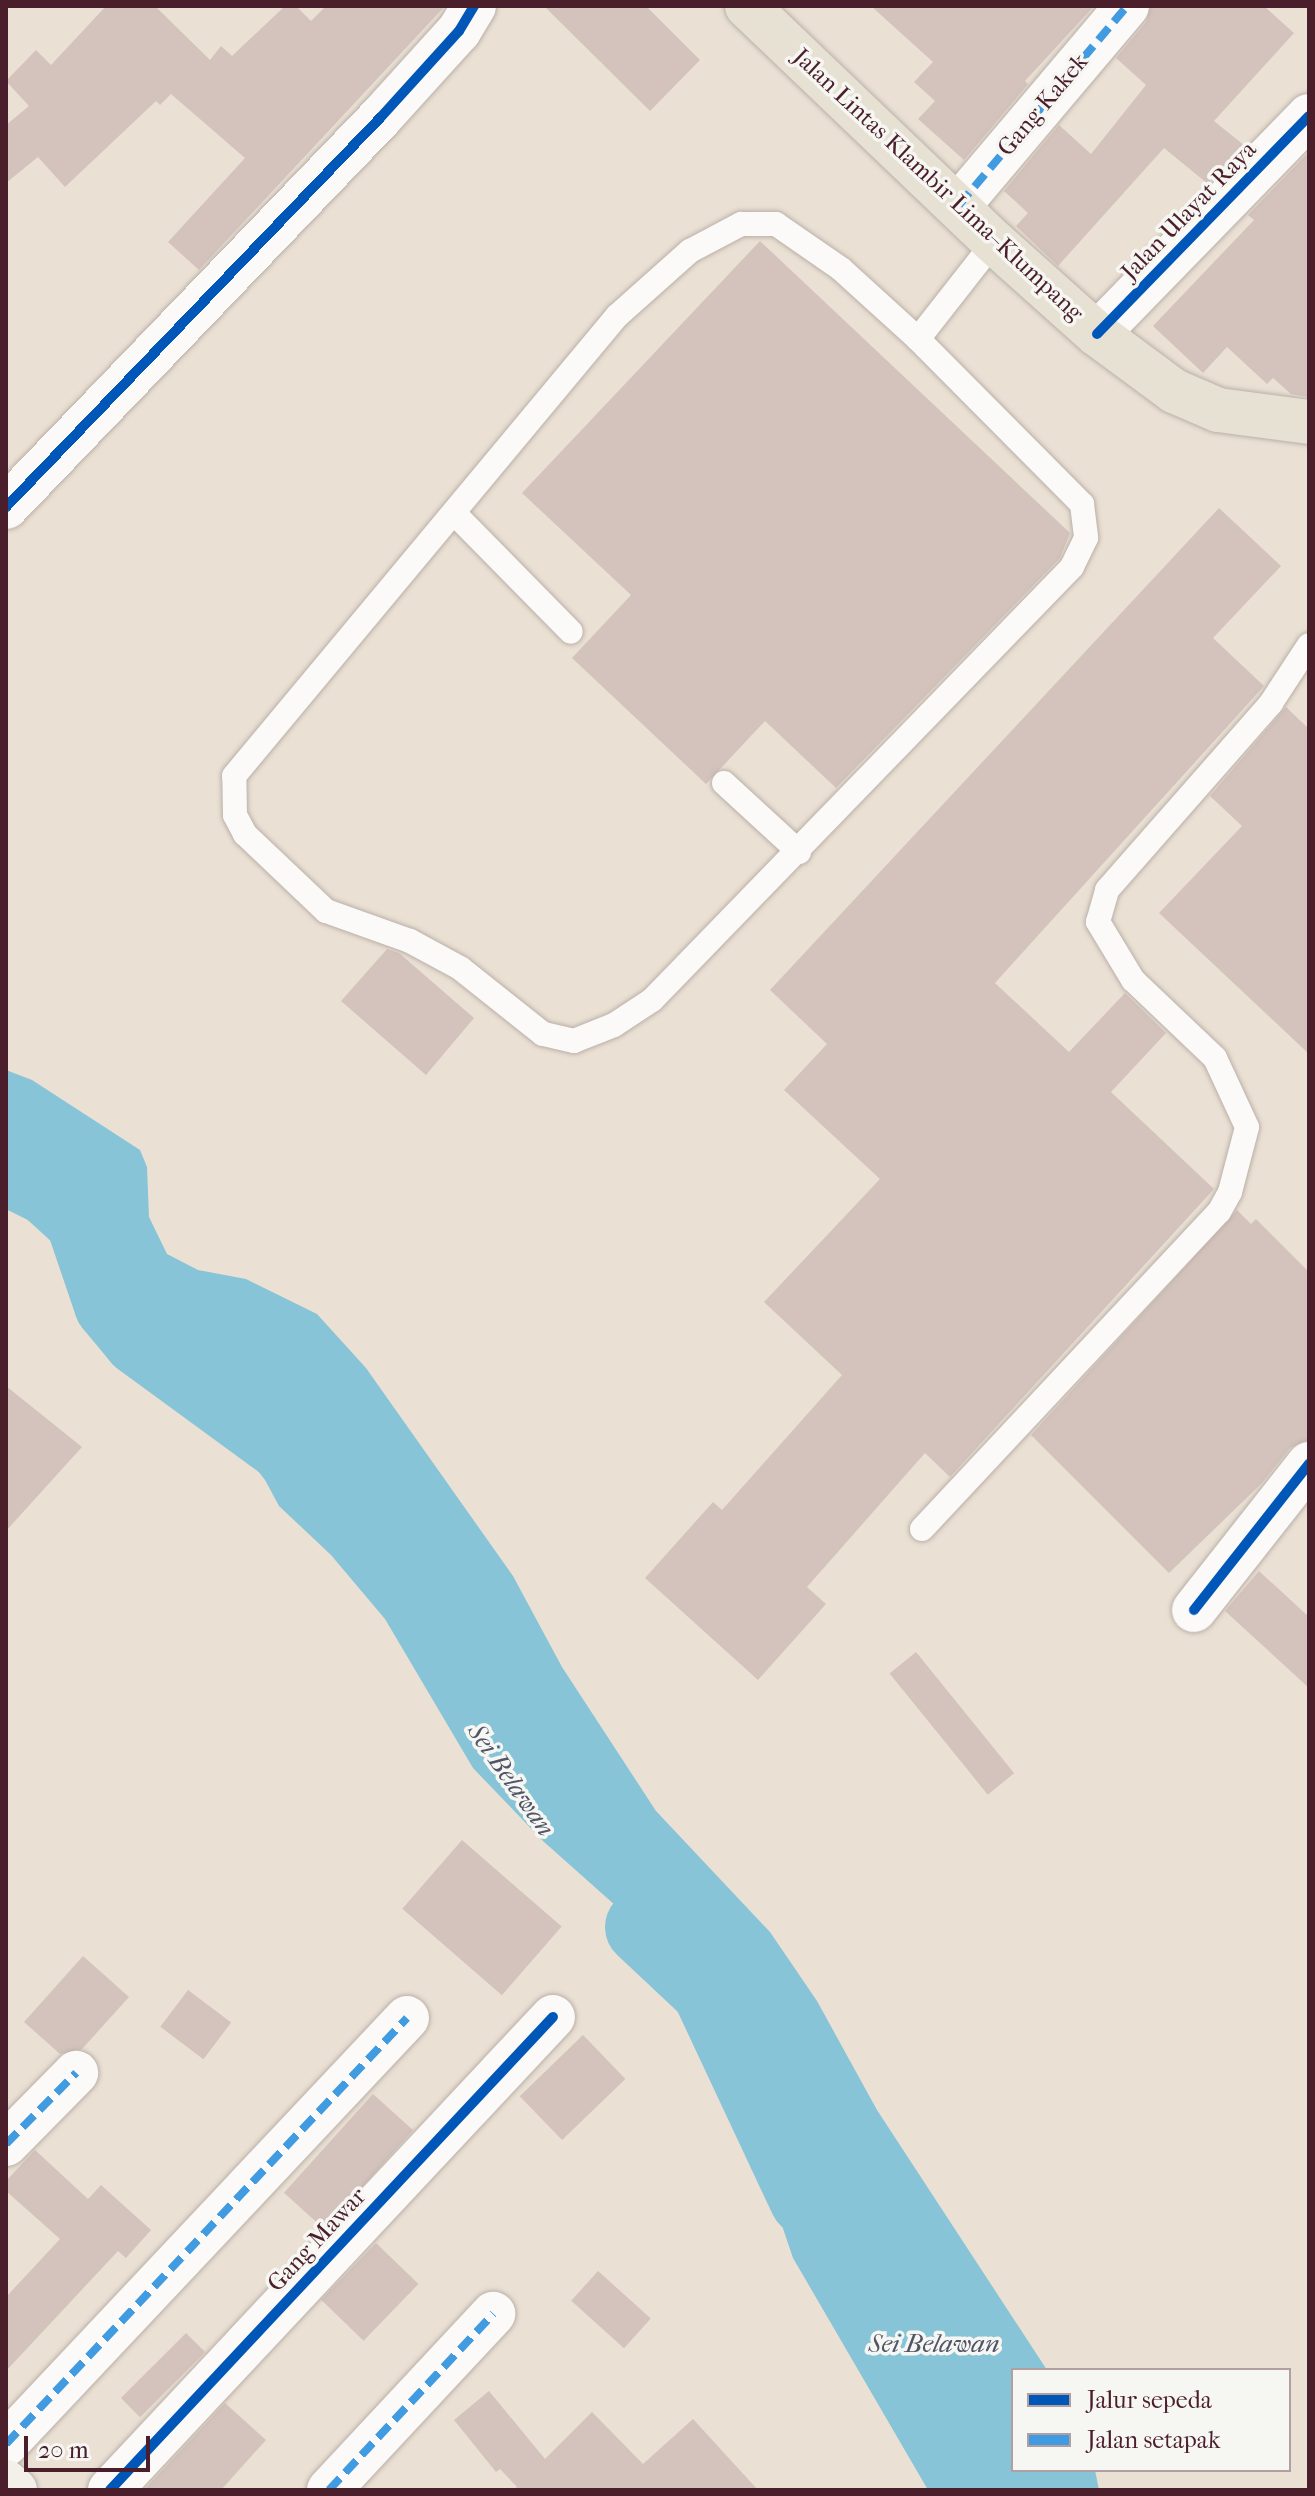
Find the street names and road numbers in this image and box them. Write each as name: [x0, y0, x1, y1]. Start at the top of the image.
street label: Jalan Lintas Klambir Lima–Klumpang: [787, 43, 1089, 327]
street label: Gang Kakek: [992, 48, 1094, 162]
street label: Jalan Ulayat Raya: [1115, 136, 1263, 286]
street label: Gang Mawar: [262, 2182, 372, 2298]

